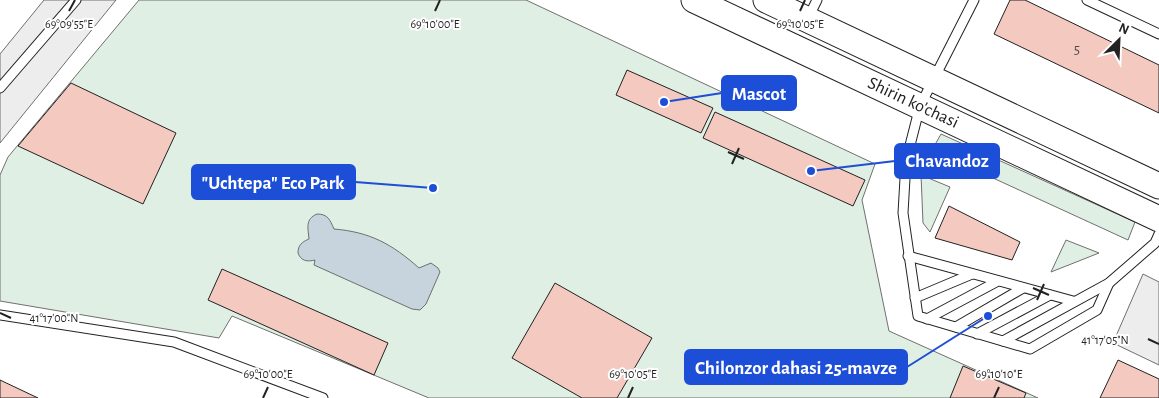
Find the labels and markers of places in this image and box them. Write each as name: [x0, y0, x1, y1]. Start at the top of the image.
callout: Mascot: [722, 76, 796, 110]
callout: Chavandoz: [895, 144, 999, 178]
callout: "Uchtepa" Eco Park: [192, 165, 355, 199]
callout: Chilonzor dahasi 25-mavze: [685, 350, 907, 384]

